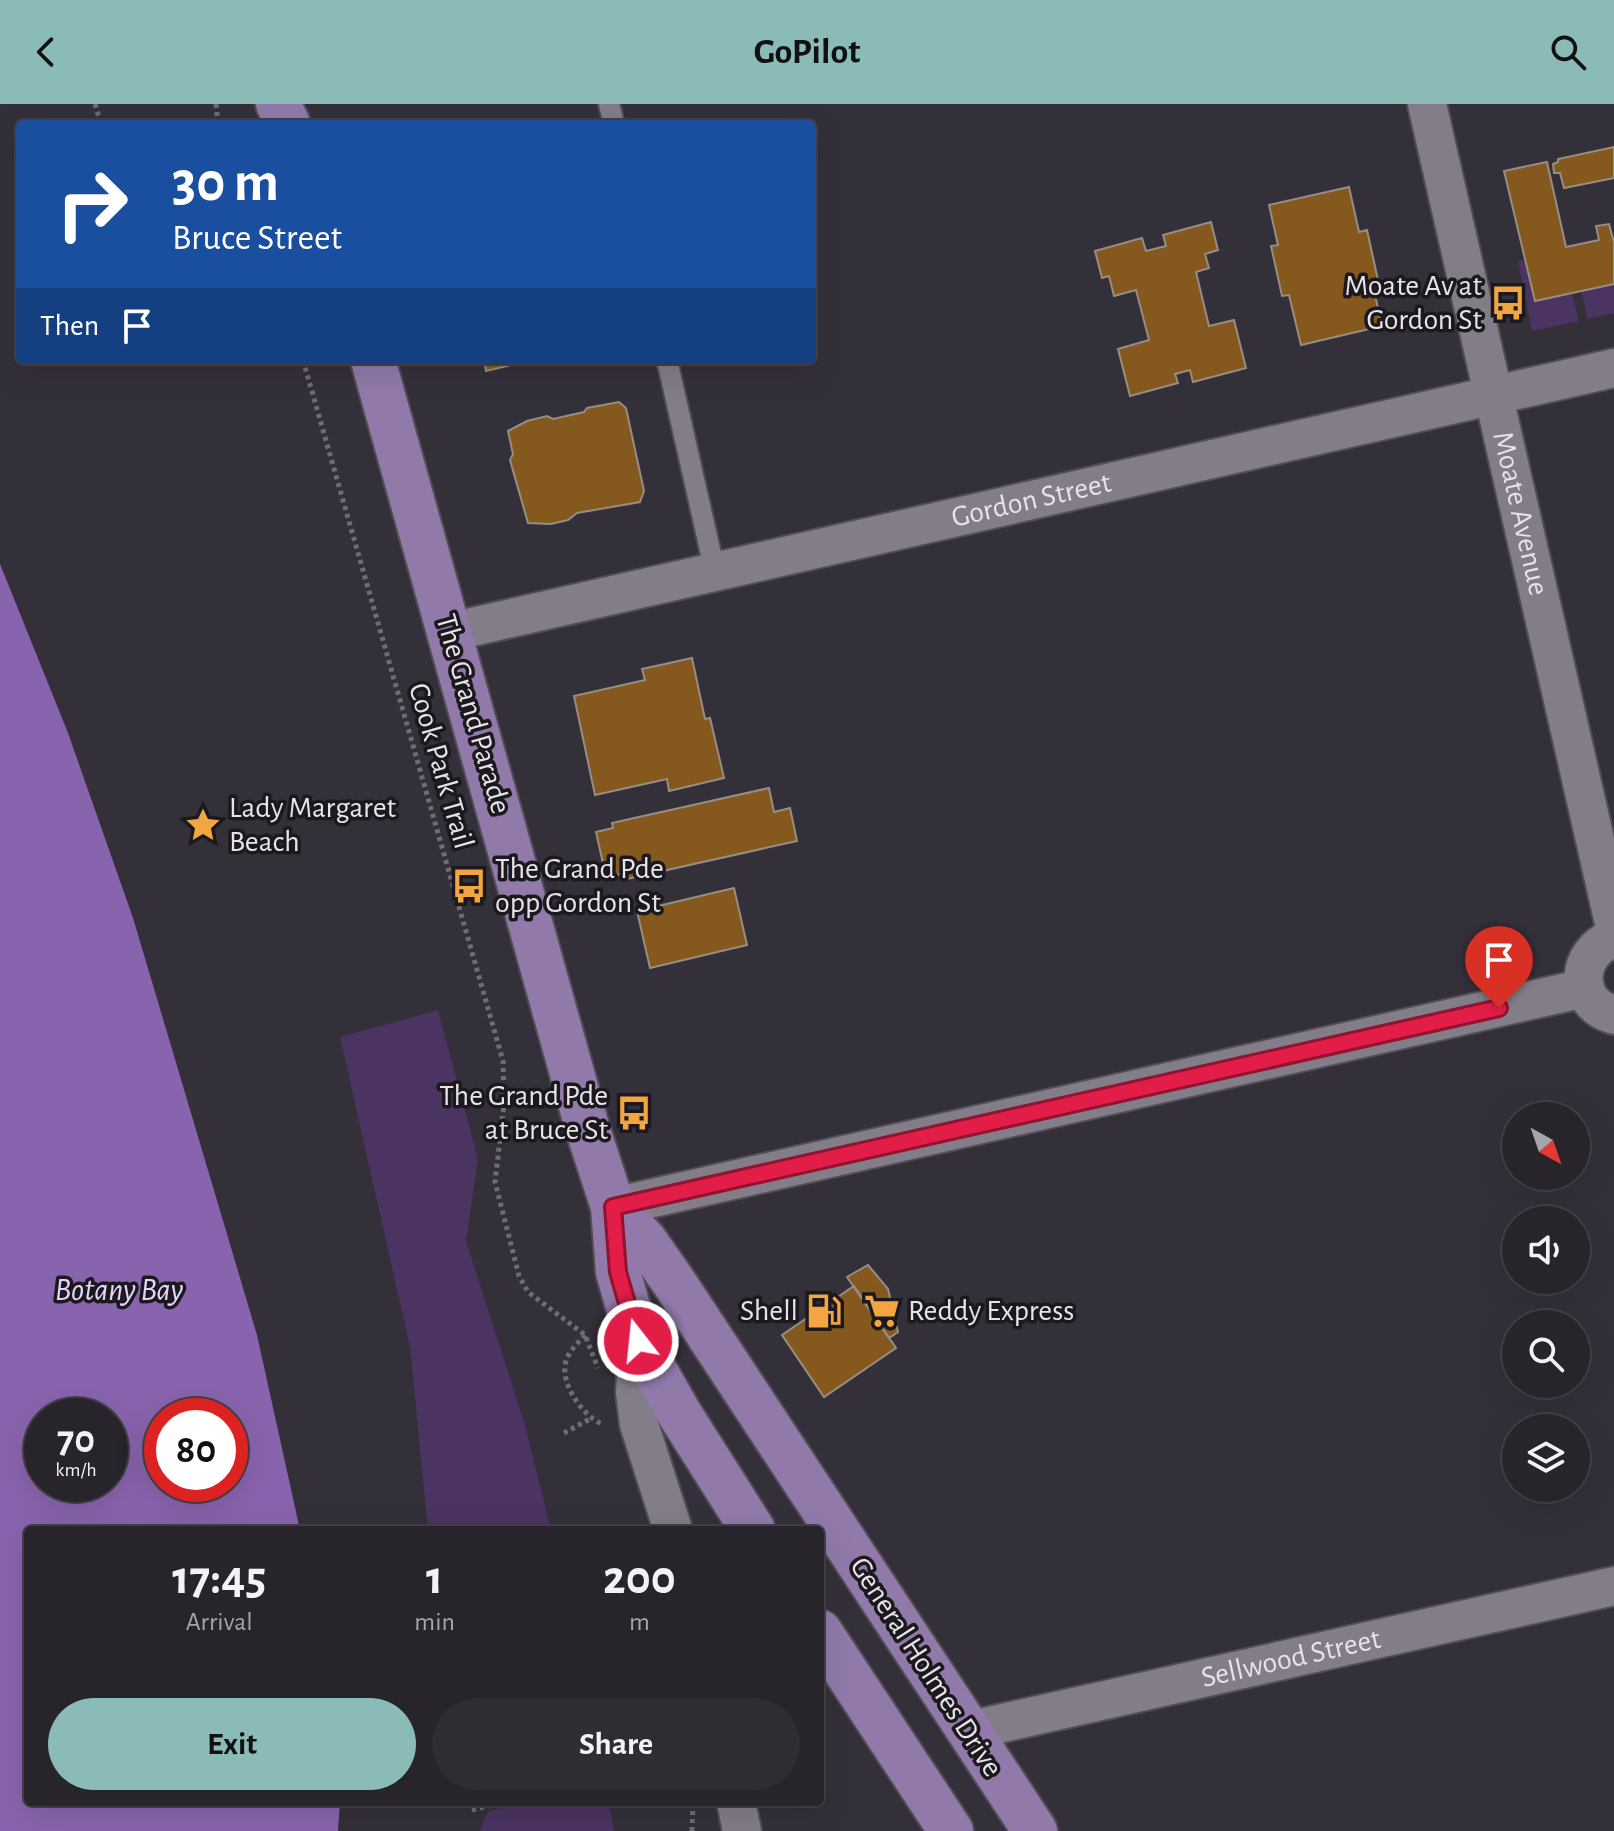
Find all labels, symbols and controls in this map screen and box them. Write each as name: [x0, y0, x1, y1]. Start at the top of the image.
icon: back: [24, 30, 68, 74]
icon: search: [1546, 30, 1590, 74]
text: GoPilot: [754, 34, 860, 70]
icon: right: [40, 152, 144, 256]
text: 30 m: [172, 155, 279, 211]
text: Bruce Street: [172, 220, 342, 256]
place label: Moate Av at Gordon St: [1345, 271, 1482, 335]
bus stop icon: Moate Av at Gordon St: [1489, 284, 1527, 322]
icon: arrive: [115, 304, 159, 348]
text: Then: [40, 311, 99, 341]
street label: Moate Avenue: [1487, 429, 1554, 598]
street label: Gordon Street: [949, 467, 1114, 533]
street label: The Grand Parade: [430, 611, 516, 817]
street label: Cook Park Trail: [403, 680, 479, 852]
place label: Lady Margaret Beach: [229, 793, 396, 857]
place icon: Lady Margaret Beach: [184, 806, 222, 844]
place label: The Grand Pde opp Gordon St: [495, 854, 664, 918]
bus stop icon: The Grand Pde opp Gordon St: [450, 867, 488, 905]
pin: [1465, 926, 1533, 1008]
icon: arrive: [1477, 938, 1521, 982]
place label: The Grand Pde at Bruce St: [439, 1081, 608, 1145]
bus stop icon: The Grand Pde at Bruce St: [615, 1094, 653, 1132]
north arrow: [1502, 1102, 1590, 1190]
map controls: [1502, 1102, 1590, 1502]
button: sound: [1502, 1206, 1590, 1294]
water label: Botany Bay: [55, 1274, 183, 1306]
fuel station icon: Shell: [805, 1292, 843, 1330]
supermarket icon: Reddy Express: [863, 1292, 901, 1330]
place label: Shell: [740, 1296, 798, 1326]
place label: Reddy Express: [908, 1296, 1074, 1326]
position arrow: [596, 1299, 680, 1383]
button: search: [1502, 1310, 1590, 1398]
speed limit sign: 80: [144, 1398, 248, 1502]
button: layers: [1502, 1414, 1590, 1502]
text: 70: [57, 1420, 95, 1460]
text: km/h: [55, 1460, 97, 1480]
street label: General Holmes Drive: [844, 1552, 1008, 1782]
text: 17:45: [172, 1555, 266, 1603]
text: 1: [426, 1555, 443, 1603]
text: 200: [603, 1555, 676, 1603]
text: Arrival: [186, 1609, 253, 1635]
text: min: [414, 1609, 455, 1635]
text: m: [629, 1609, 650, 1635]
street label: Sellwood Street: [1199, 1624, 1384, 1693]
button: Exit: [48, 1698, 416, 1790]
button: Share: [432, 1698, 800, 1790]

